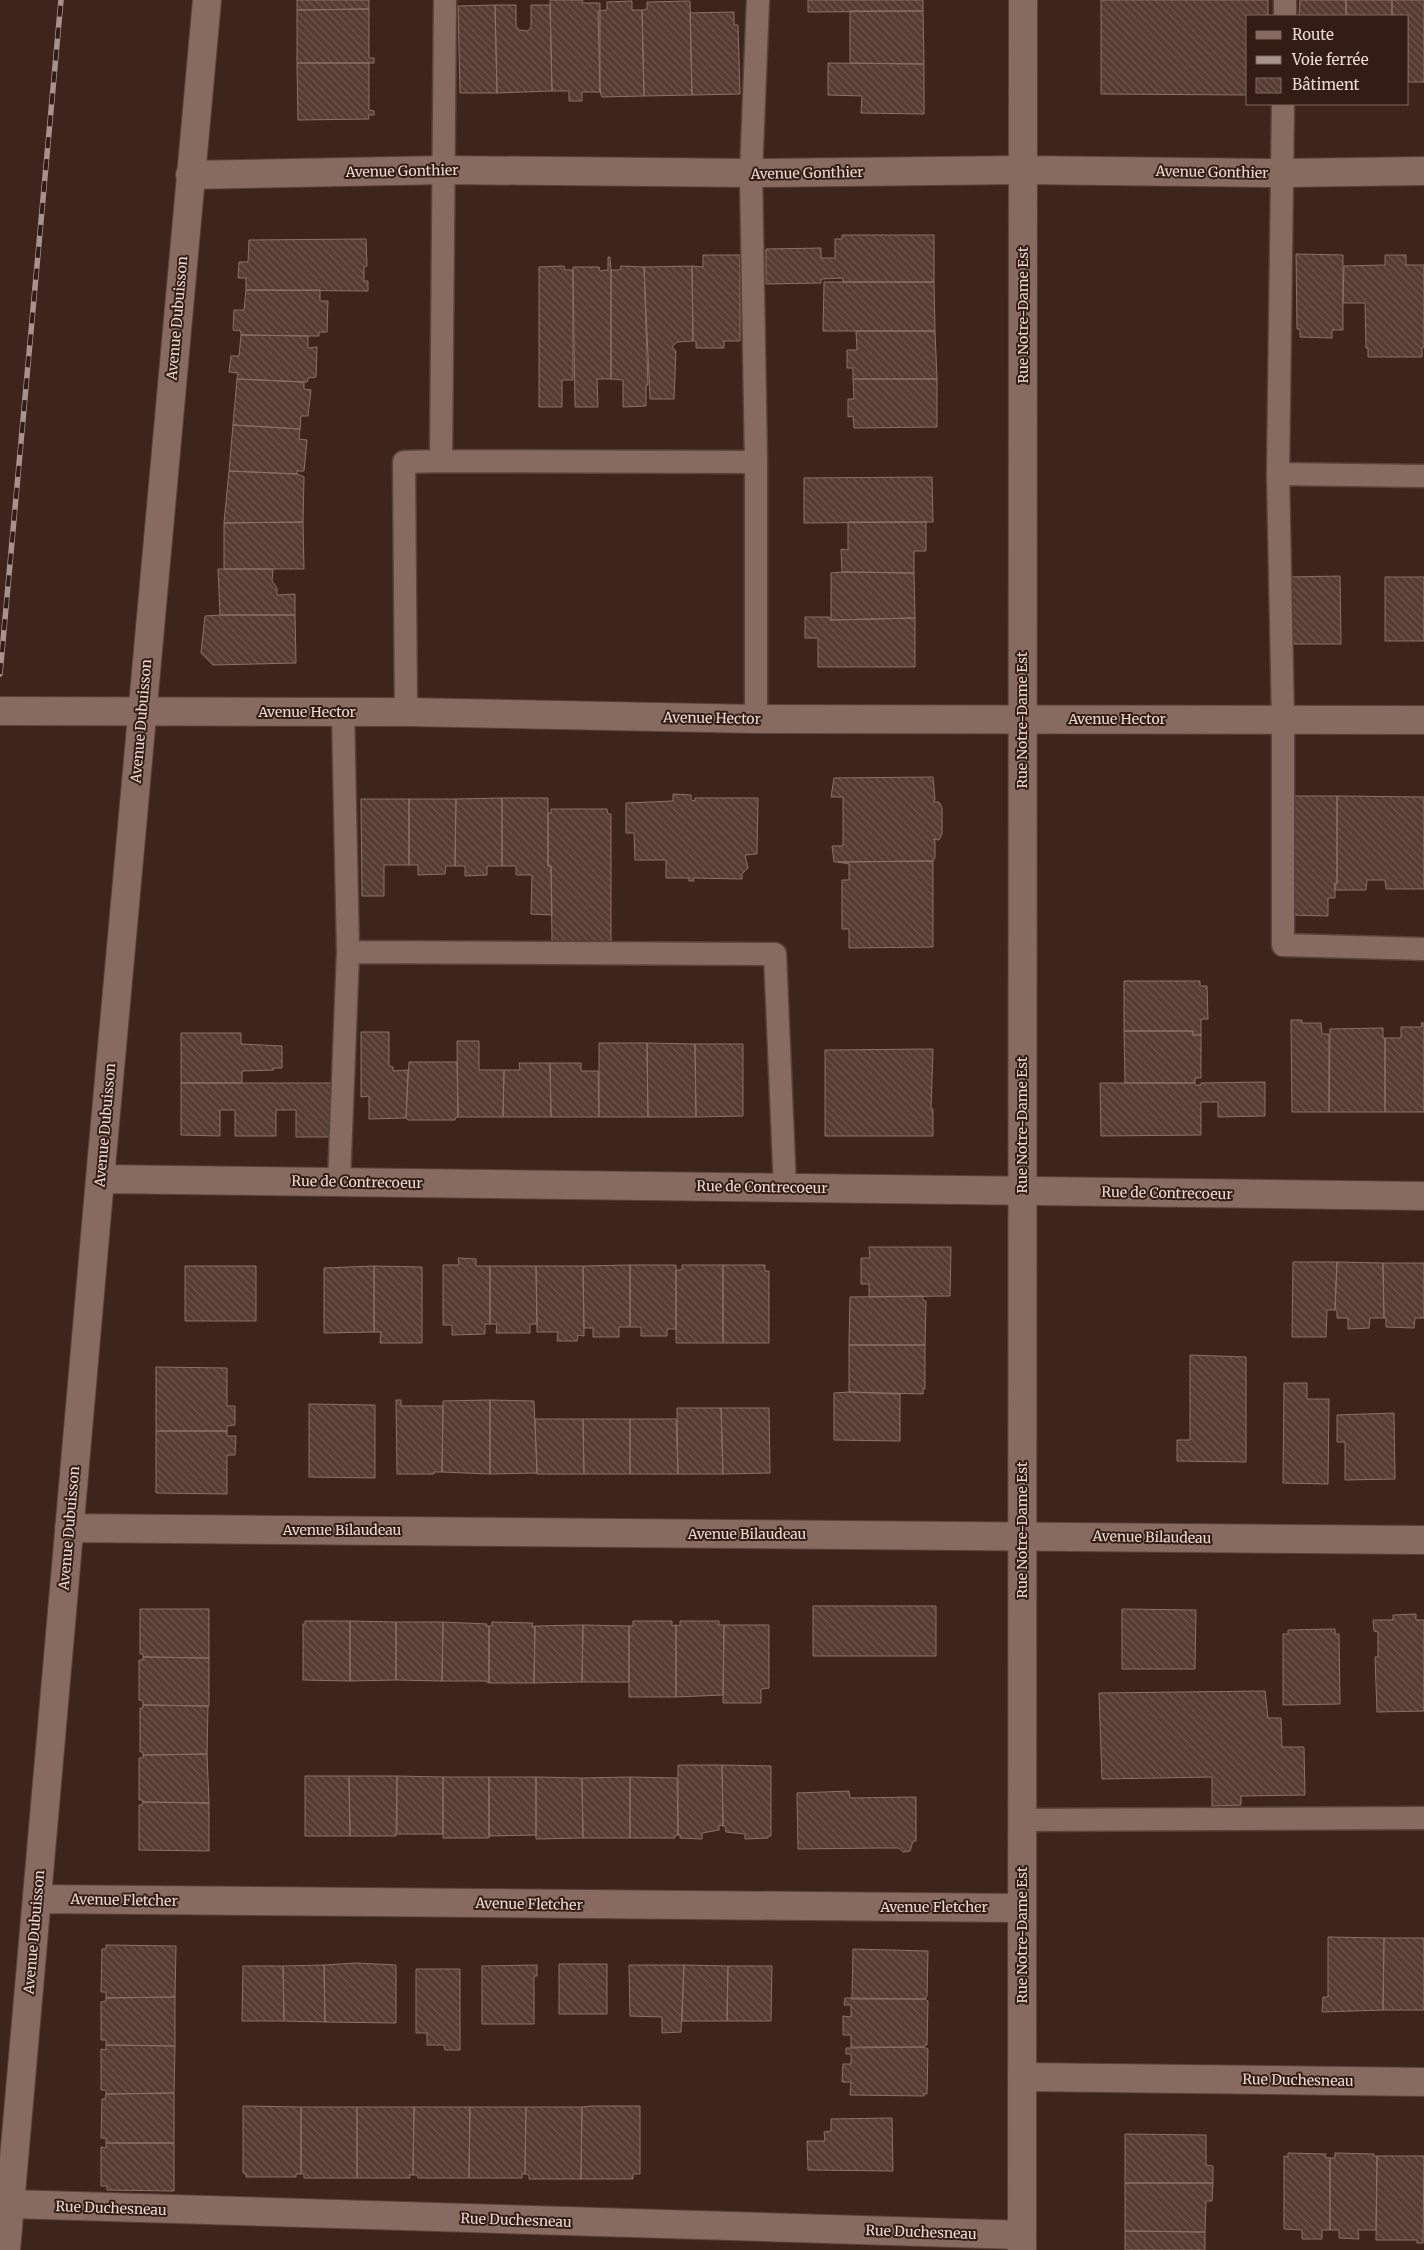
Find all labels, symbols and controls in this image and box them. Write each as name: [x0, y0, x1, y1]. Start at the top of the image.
legend: [1246, 15, 1409, 105]
text: Route: [1292, 25, 1334, 44]
text: Voie ferrée: [1291, 50, 1369, 69]
text: Bâtiment: [1292, 75, 1360, 94]
street label: Avenue Gonthier: [344, 161, 459, 181]
street label: Avenue Gonthier: [1154, 162, 1269, 182]
street label: Avenue Gonthier: [749, 163, 864, 183]
street label: Rue Notre-Dame Est: [1014, 246, 1032, 384]
street label: Avenue Dubuisson: [163, 255, 191, 382]
street label: Rue Notre-Dame Est: [1013, 651, 1031, 789]
street label: Avenue Dubuisson: [127, 658, 155, 785]
street label: Avenue Hector: [257, 703, 356, 721]
street label: Avenue Hector: [662, 708, 761, 728]
street label: Avenue Hector: [1067, 710, 1166, 728]
street label: Rue Notre-Dame Est: [1013, 1056, 1031, 1194]
street label: Avenue Dubuisson: [91, 1062, 119, 1189]
street label: Rue de Contrecoeur: [291, 1172, 423, 1192]
street label: Rue de Contrecoeur: [696, 1177, 828, 1197]
street label: Rue de Contrecoeur: [1101, 1183, 1233, 1203]
street label: Rue Notre-Dame Est: [1013, 1461, 1031, 1599]
street label: Avenue Dubuisson: [55, 1465, 83, 1592]
street label: Avenue Bilaudeau: [282, 1521, 402, 1539]
street label: Avenue Bilaudeau: [687, 1525, 807, 1543]
street label: Avenue Bilaudeau: [1092, 1527, 1212, 1547]
street label: Rue Notre-Dame Est: [1013, 1866, 1031, 2004]
street label: Avenue Dubuisson: [20, 1869, 48, 1996]
street label: Avenue Fletcher: [69, 1890, 178, 1910]
street label: Avenue Fletcher: [474, 1894, 583, 1914]
street label: Avenue Fletcher: [879, 1898, 988, 1916]
street label: Rue Duchesneau: [1242, 2070, 1354, 2090]
street label: Rue Duchesneau: [55, 2197, 167, 2219]
street label: Rue Duchesneau: [460, 2209, 572, 2231]
street label: Rue Duchesneau: [865, 2221, 977, 2243]

